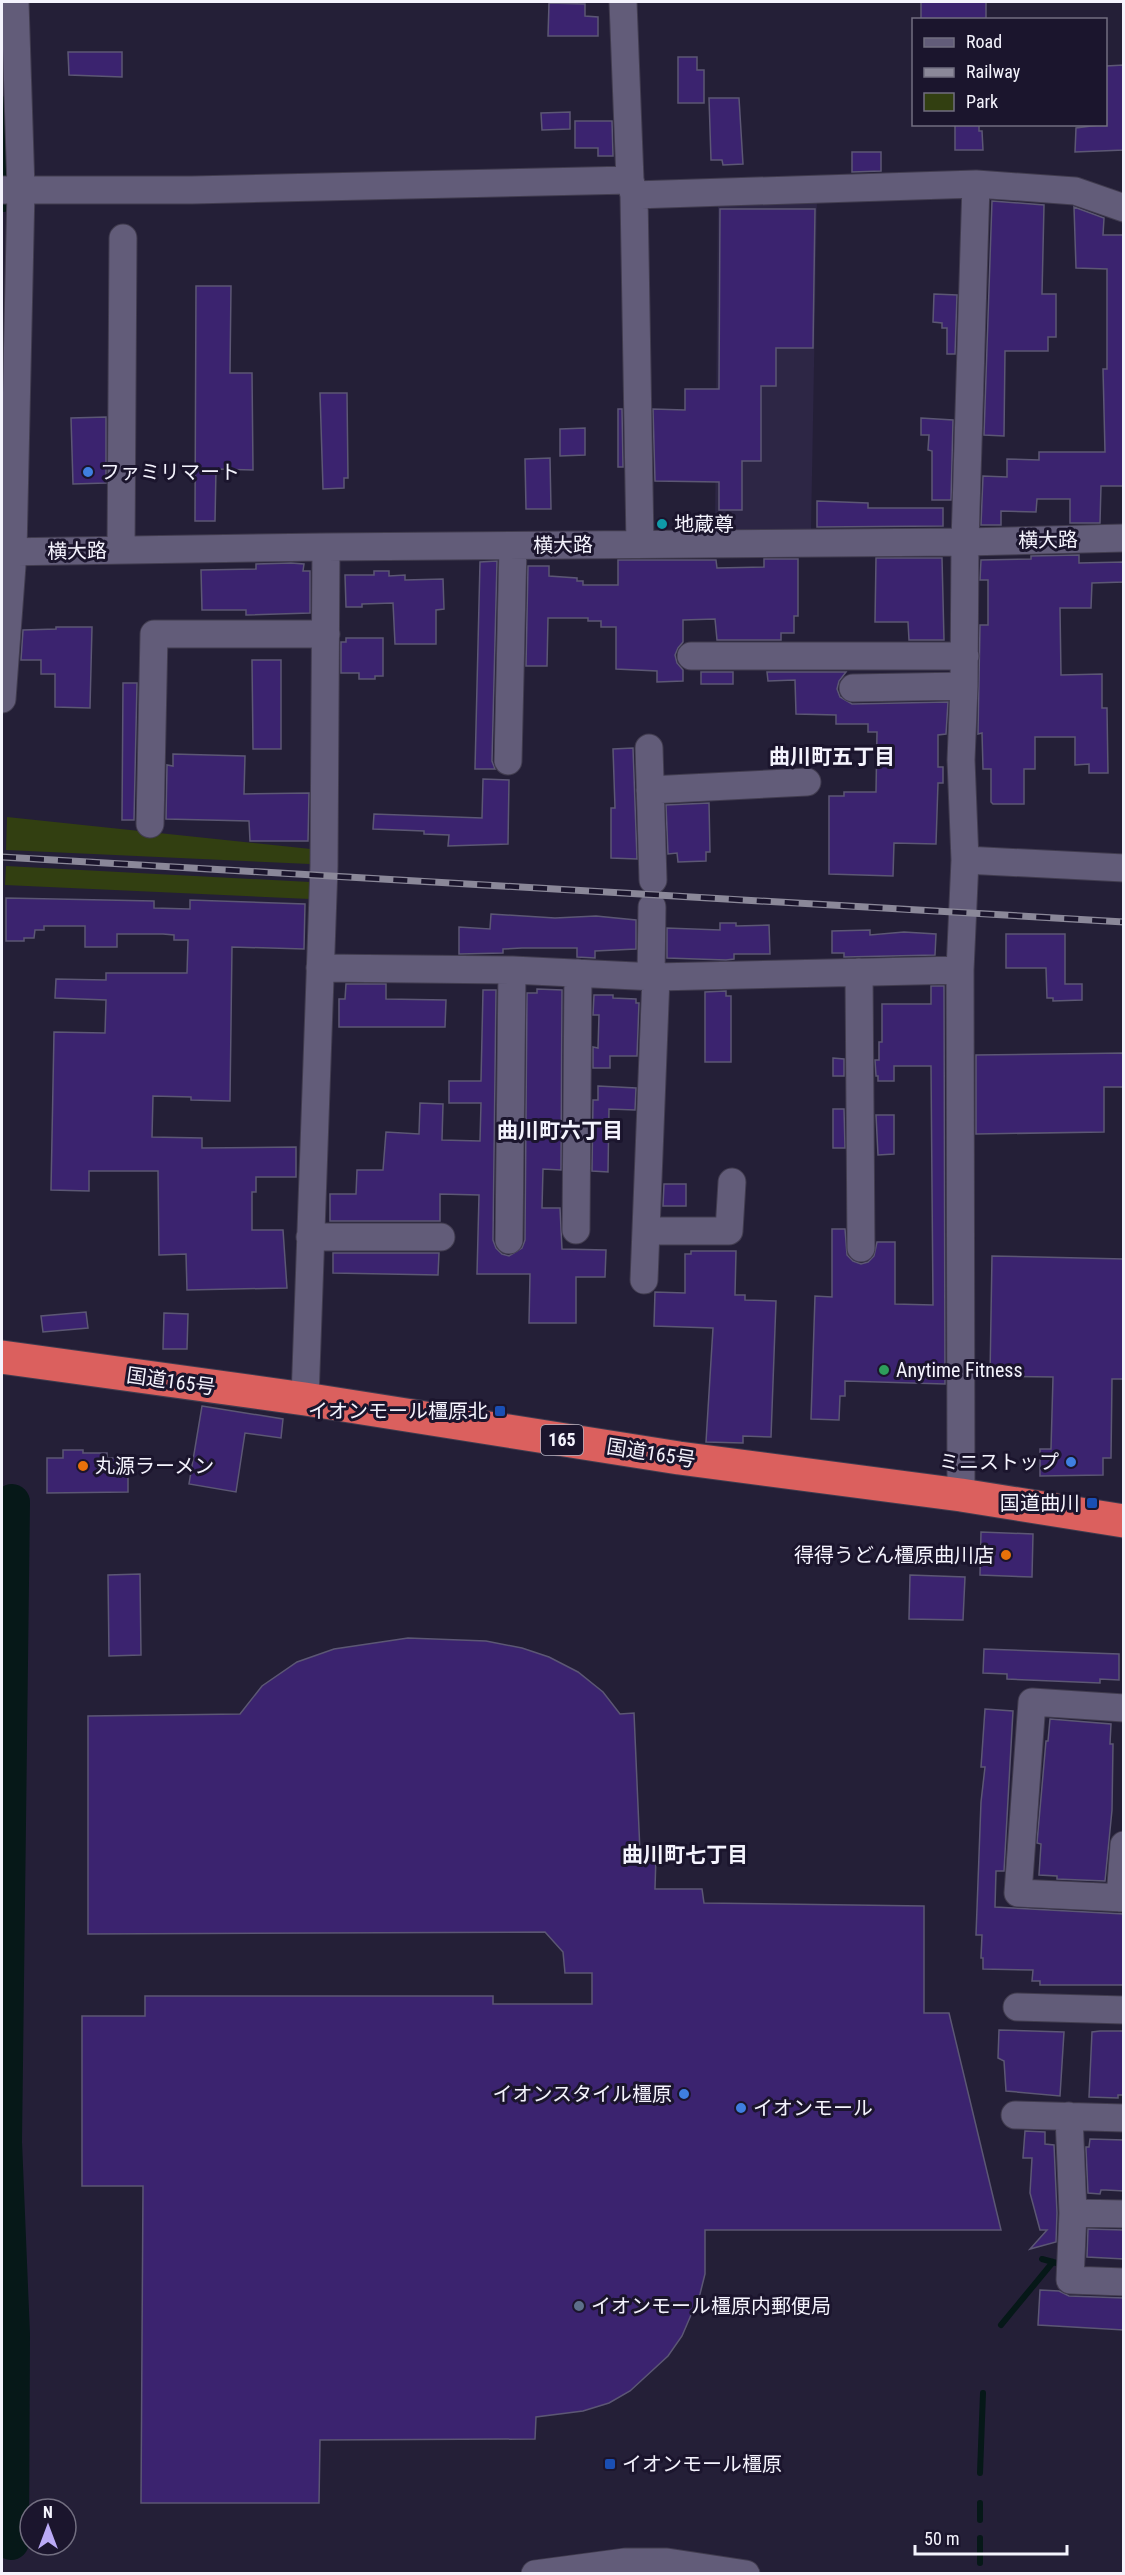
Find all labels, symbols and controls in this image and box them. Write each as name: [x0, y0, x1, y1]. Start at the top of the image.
legend: [912, 18, 1107, 126]
text: Road: [966, 31, 1002, 52]
text: Railway: [966, 61, 1021, 82]
text: Park: [966, 91, 998, 112]
place label: ファミリマート: [100, 460, 240, 484]
marker: ファミリマート: [81, 465, 95, 479]
place label: 地蔵尊: [674, 512, 734, 536]
marker: 地蔵尊: [655, 517, 669, 531]
street label: 横大路: [1018, 527, 1078, 553]
street label: 横大路: [533, 532, 593, 558]
street label: 横大路: [47, 538, 107, 564]
district label: 曲川町五丁目: [769, 745, 895, 769]
district label: 曲川町六丁目: [497, 1119, 623, 1143]
place label: Anytime Fitness: [896, 1358, 1023, 1382]
street label: 国道165号: [125, 1363, 217, 1399]
marker: Anytime Fitness: [877, 1363, 891, 1377]
place label: イオンモール橿原北: [308, 1399, 488, 1423]
marker: イオンモール橿原北: [493, 1404, 507, 1418]
road number: 165: [541, 1425, 583, 1455]
street label: 国道165号: [605, 1434, 697, 1472]
place label: ミニストップ: [939, 1450, 1059, 1474]
place label: 丸源ラーメン: [95, 1454, 214, 1478]
marker: ミニストップ: [1064, 1455, 1078, 1469]
marker: 丸源ラーメン: [76, 1459, 90, 1473]
place label: 国道曲川: [1000, 1491, 1080, 1515]
marker: 国道曲川: [1085, 1496, 1099, 1510]
place label: 得得うどん橿原曲川店: [794, 1543, 994, 1567]
marker: 得得うどん橿原曲川店: [999, 1548, 1013, 1562]
district label: 曲川町七丁目: [622, 1843, 748, 1867]
place label: イオンスタイル橿原: [492, 2082, 672, 2106]
marker: イオンスタイル橿原: [677, 2087, 691, 2101]
place label: イオンモール: [753, 2096, 873, 2120]
marker: イオンモール: [734, 2101, 748, 2115]
place label: イオンモール橿原内郵便局: [591, 2294, 831, 2318]
marker: イオンモール橿原内郵便局: [572, 2299, 586, 2313]
place label: イオンモール橿原: [622, 2452, 782, 2476]
marker: イオンモール橿原: [603, 2457, 617, 2471]
north arrow: [18, 2497, 78, 2557]
text: N: [43, 2503, 53, 2522]
scale bar: [915, 2518, 1066, 2556]
text: 50 m: [924, 2528, 959, 2549]

